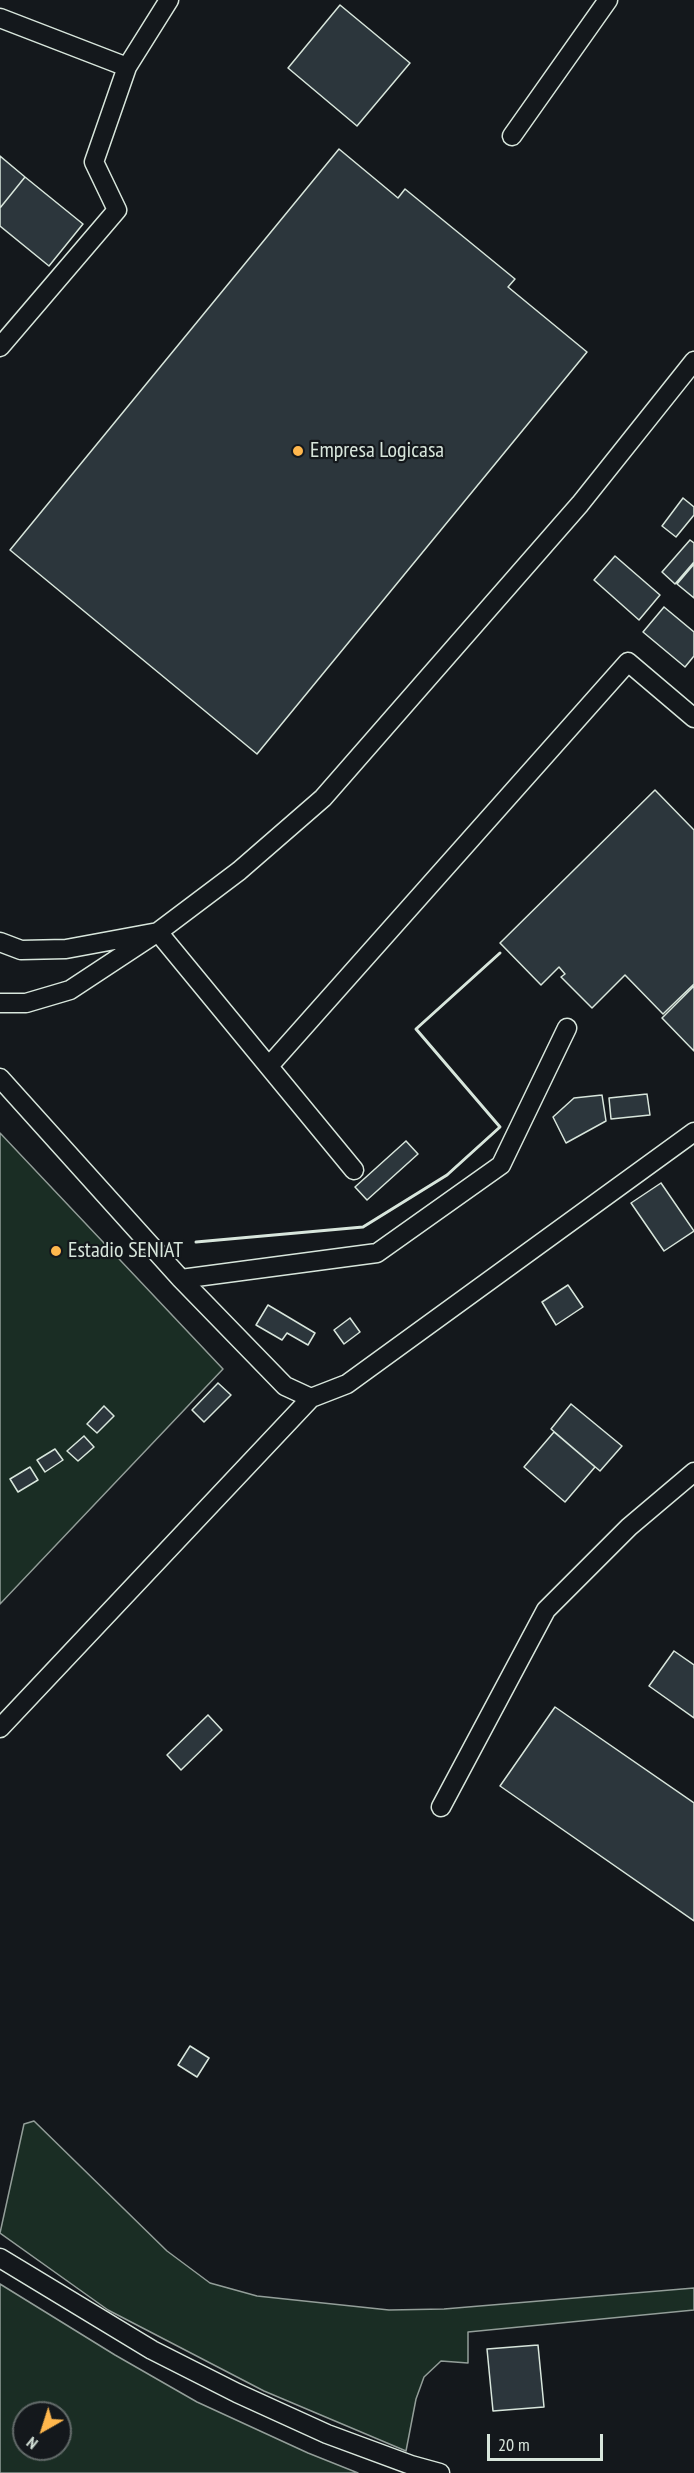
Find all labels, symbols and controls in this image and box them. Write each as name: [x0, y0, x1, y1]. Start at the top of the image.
place label: Empresa Logicasa: [310, 438, 444, 464]
marker: Empresa Logicasa: [291, 444, 305, 458]
place label: Estadio SENIAT: [68, 1238, 183, 1264]
marker: Estadio SENIAT: [49, 1244, 63, 1258]
north arrow: [12, 2401, 72, 2461]
scale bar: [490, 2422, 606, 2460]
text: N: [22, 2433, 42, 2454]
text: 20 m: [498, 2433, 530, 2456]

